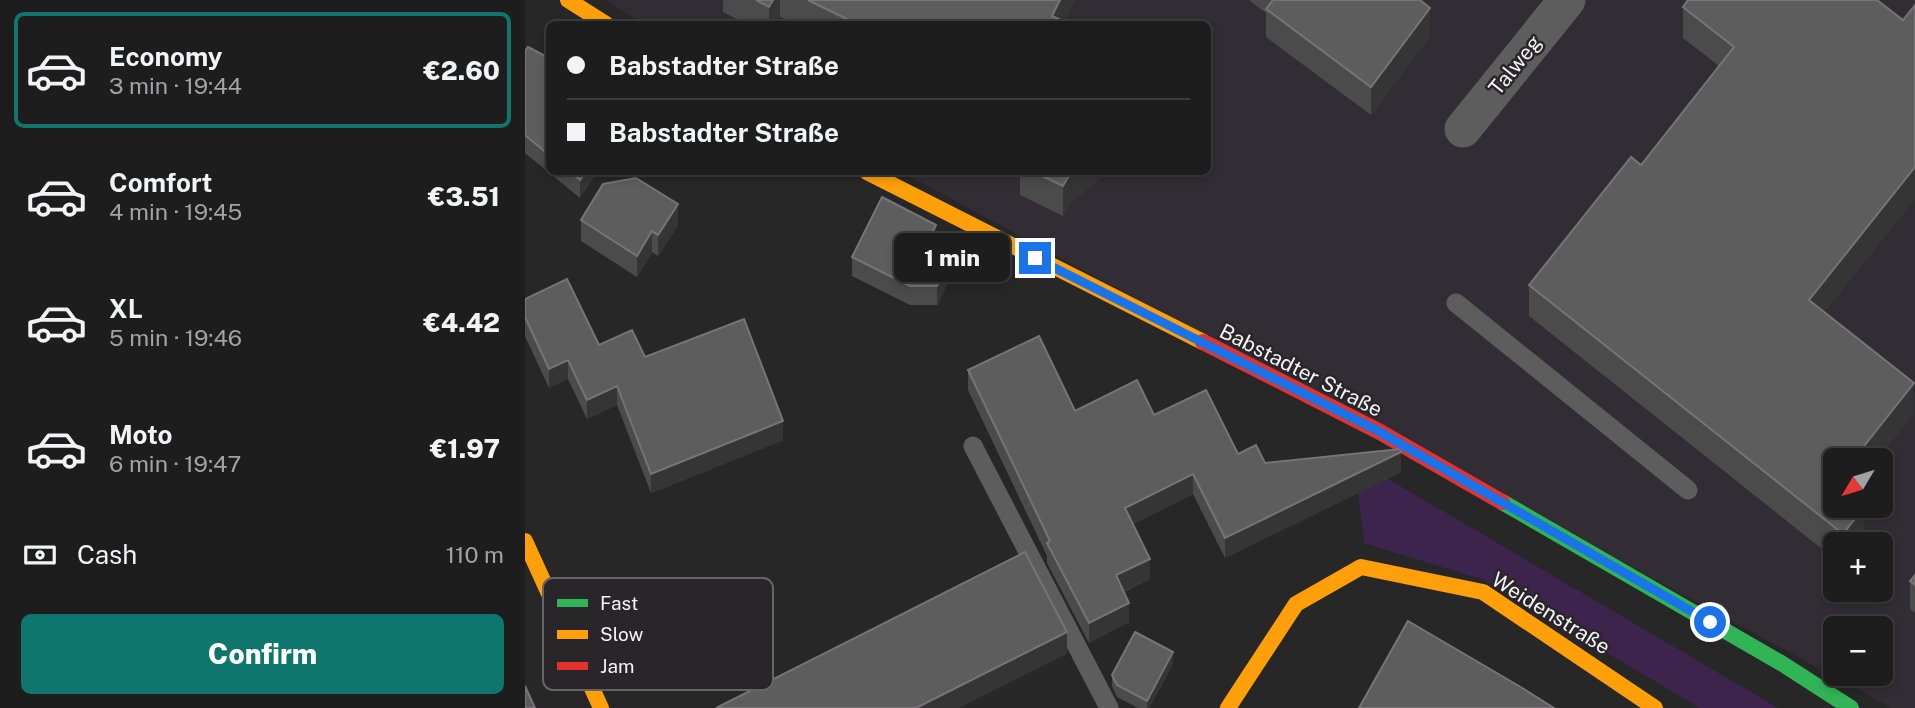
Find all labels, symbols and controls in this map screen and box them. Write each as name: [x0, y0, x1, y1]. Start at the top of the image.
street label: Talweg: [1483, 30, 1547, 100]
icon: car: [25, 39, 88, 102]
text: Economy: [109, 41, 222, 72]
text: Babstadter Straße: [609, 50, 839, 81]
text: €2.60: [423, 55, 500, 86]
text: 3 min · 19:44: [109, 72, 242, 99]
text: Babstadter Straße: [609, 117, 839, 148]
icon: car: [25, 165, 88, 228]
text: Comfort: [109, 167, 212, 198]
text: €3.51: [428, 181, 500, 212]
text: 4 min · 19:45: [109, 198, 242, 225]
callout: 1 min: [895, 233, 1011, 282]
route end: [1019, 242, 1051, 274]
text: 1 min: [924, 244, 980, 271]
icon: car: [25, 291, 88, 354]
text: XL: [109, 293, 143, 324]
text: €4.42: [423, 307, 500, 338]
street label: Babstadter Straße: [1215, 318, 1387, 422]
text: 5 min · 19:46: [109, 324, 242, 351]
icon: car: [25, 417, 88, 480]
text: Moto: [109, 419, 172, 450]
text: €1.97: [430, 433, 500, 464]
north arrow: [1823, 448, 1893, 518]
map controls: [1823, 448, 1893, 686]
text: 6 min · 19:47: [109, 450, 241, 477]
button: +: [1823, 532, 1893, 602]
icon: cash: [21, 536, 59, 574]
text: Cash: [77, 539, 137, 570]
text: 110 m: [446, 541, 504, 568]
street label: Weidenstraße: [1487, 567, 1615, 659]
legend: [543, 578, 773, 690]
text: Fast: [600, 592, 638, 614]
route start: [1694, 606, 1726, 638]
button: Confirm: [21, 614, 504, 694]
button: −: [1823, 616, 1893, 686]
text: Slow: [600, 623, 644, 645]
text: Jam: [600, 655, 634, 677]

